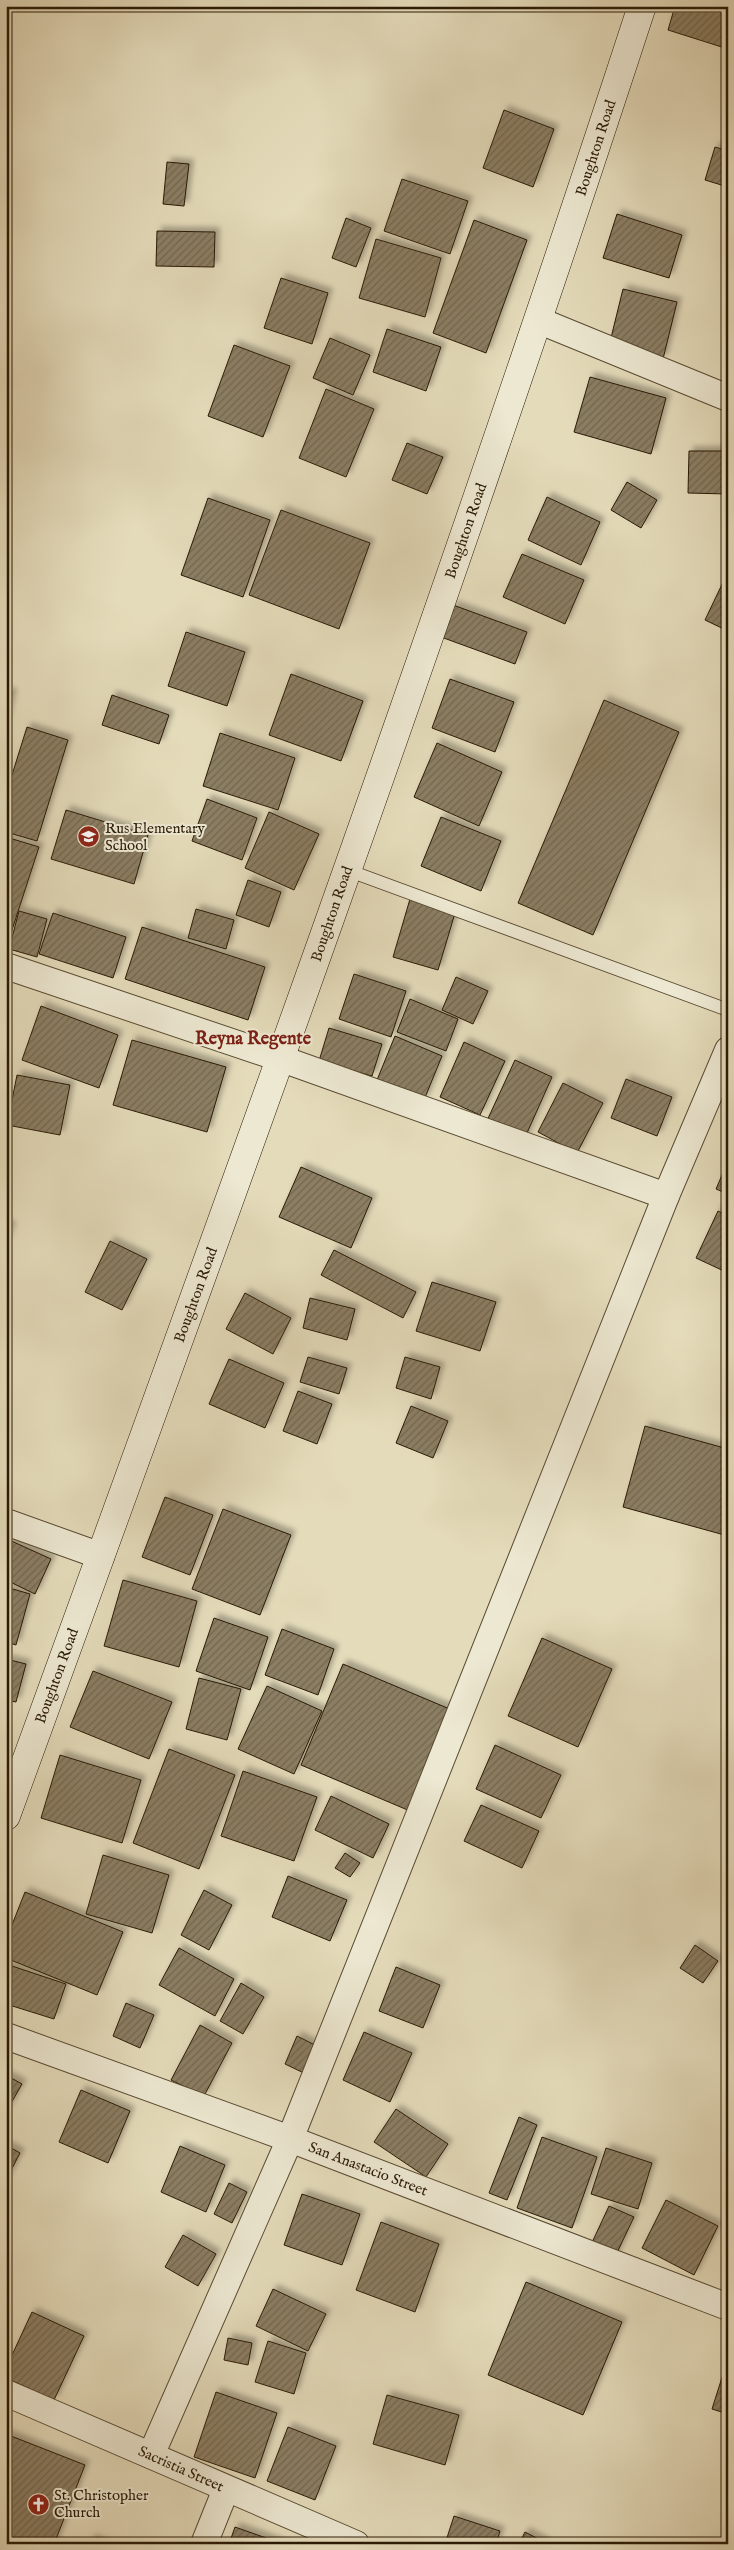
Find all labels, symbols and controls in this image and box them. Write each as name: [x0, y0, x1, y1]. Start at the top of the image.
street label: Boughton Road: [571, 97, 621, 199]
street label: Boughton Road: [441, 480, 492, 581]
place label: Rus Elementary School: [105, 819, 205, 855]
school or university icon: Rus Elementary School: [77, 825, 101, 849]
street label: Boughton Road: [307, 863, 358, 964]
district label: Reyna Regente: [195, 1028, 312, 1051]
street label: Boughton Road: [170, 1244, 222, 1345]
street label: Boughton Road: [31, 1625, 83, 1726]
street label: San Anastacio Street: [306, 2138, 430, 2200]
street label: Sacristia Street: [135, 2442, 227, 2496]
place label: St. Christopher Church: [54, 2486, 149, 2522]
church icon: St. Christopher Church: [26, 2492, 50, 2516]

